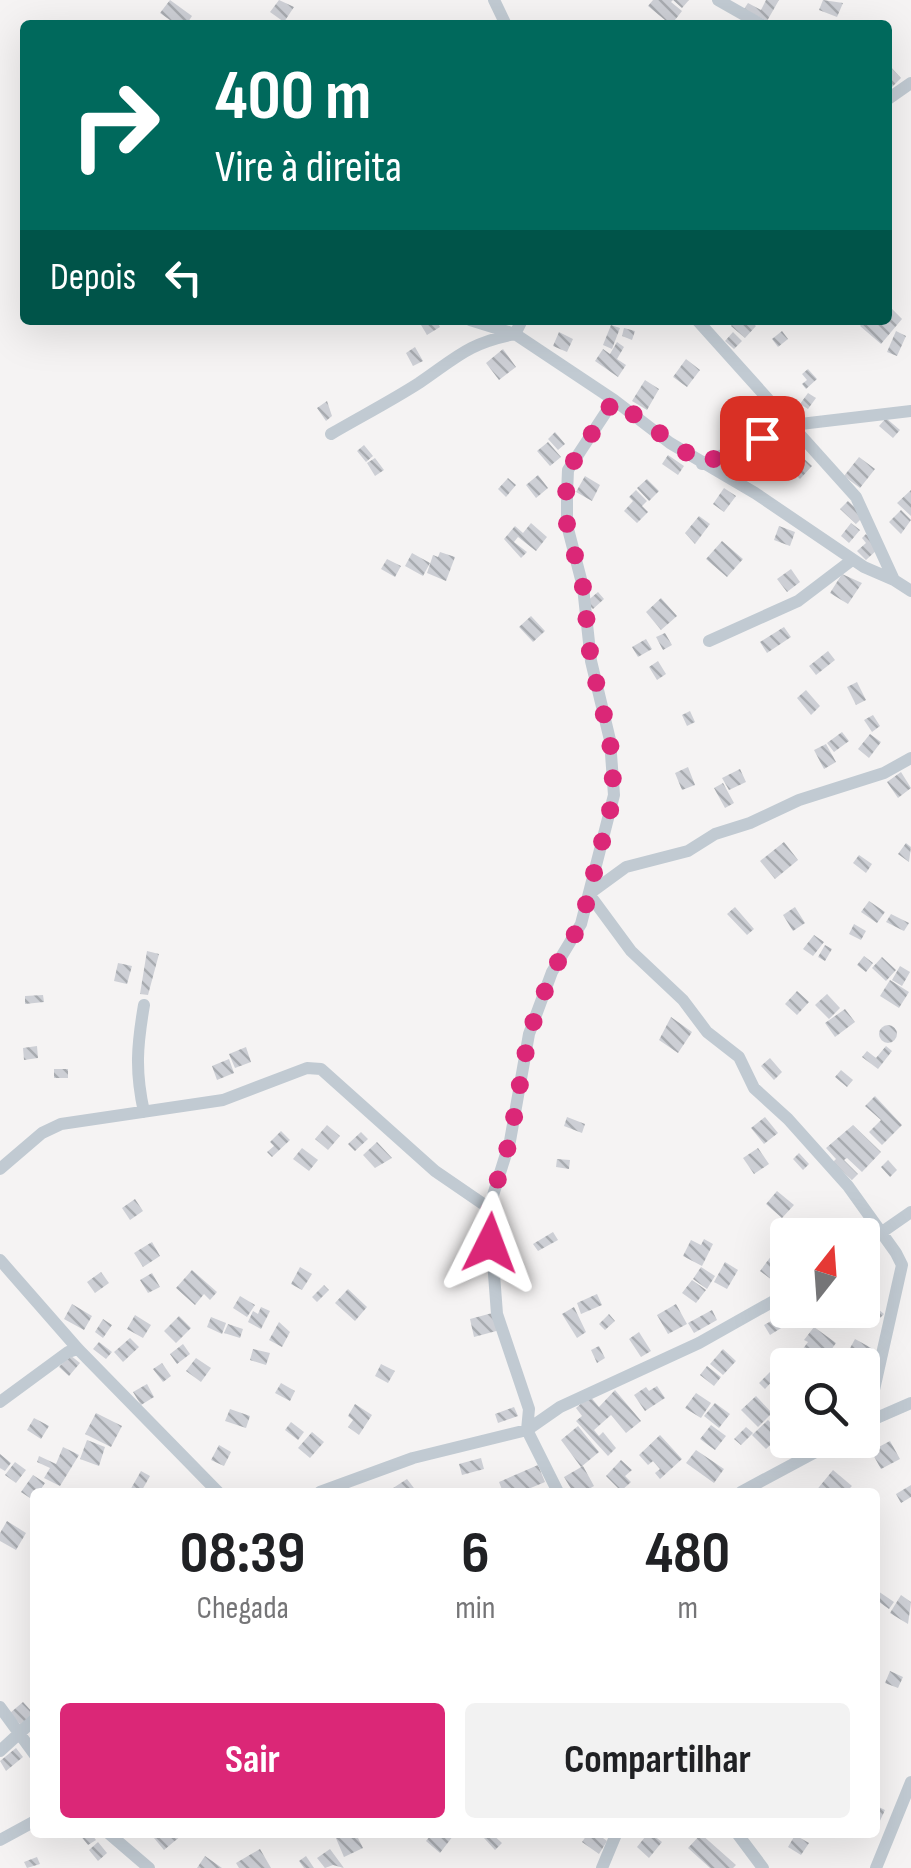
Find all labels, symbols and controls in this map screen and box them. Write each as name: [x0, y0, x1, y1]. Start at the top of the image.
text: 400 m: [215, 55, 372, 139]
icon: right: [50, 60, 180, 190]
text: Vire à direita: [215, 140, 402, 195]
icon: left: [156, 250, 211, 305]
text: Depois: [50, 255, 136, 300]
pin: [720, 396, 805, 481]
icon: arrive: [735, 411, 790, 466]
position arrow: [438, 1191, 542, 1295]
north arrow: [770, 1218, 880, 1328]
map controls: [770, 1218, 880, 1458]
button: search: [770, 1348, 880, 1458]
text: 08:39: [180, 1518, 305, 1590]
text: 6: [461, 1518, 489, 1590]
text: 480: [645, 1518, 730, 1590]
text: Chegada: [196, 1589, 289, 1628]
text: min: [455, 1589, 495, 1628]
text: m: [677, 1589, 698, 1628]
button: Sair: [60, 1703, 445, 1818]
button: Compartilhar: [465, 1703, 850, 1818]

